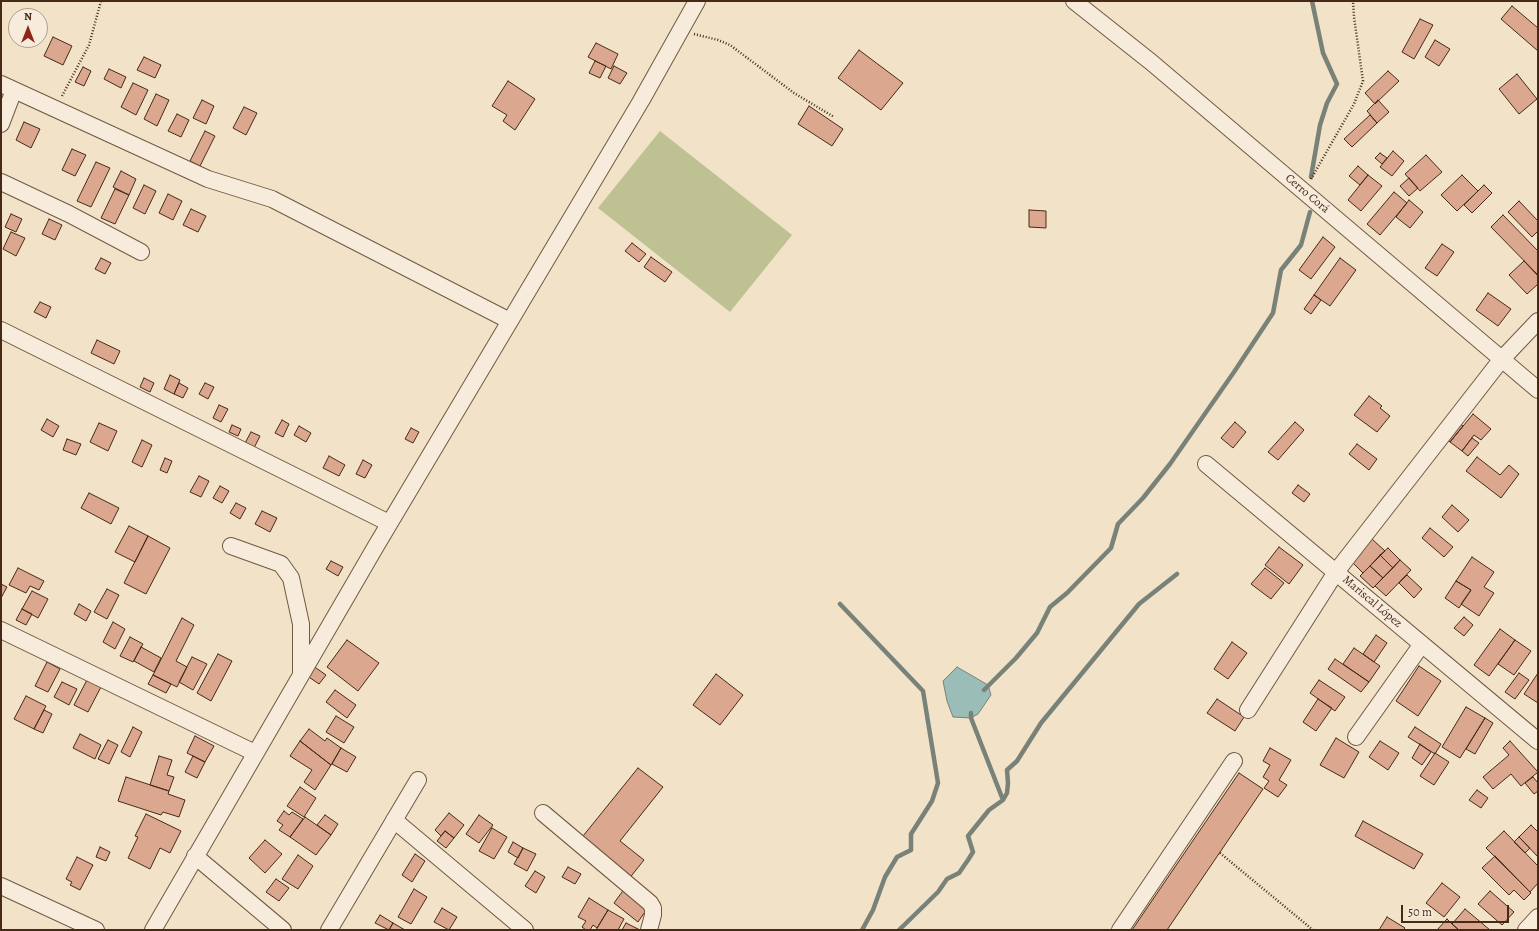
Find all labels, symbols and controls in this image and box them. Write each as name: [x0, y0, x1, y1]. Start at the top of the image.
north arrow: [8, 8, 48, 48]
text: N: [24, 9, 32, 24]
street label: Cerro Corá: [1282, 171, 1332, 217]
street label: Mariscal López: [1339, 573, 1405, 631]
scale bar: [1403, 897, 1511, 923]
text: 50 m: [1408, 904, 1432, 920]

